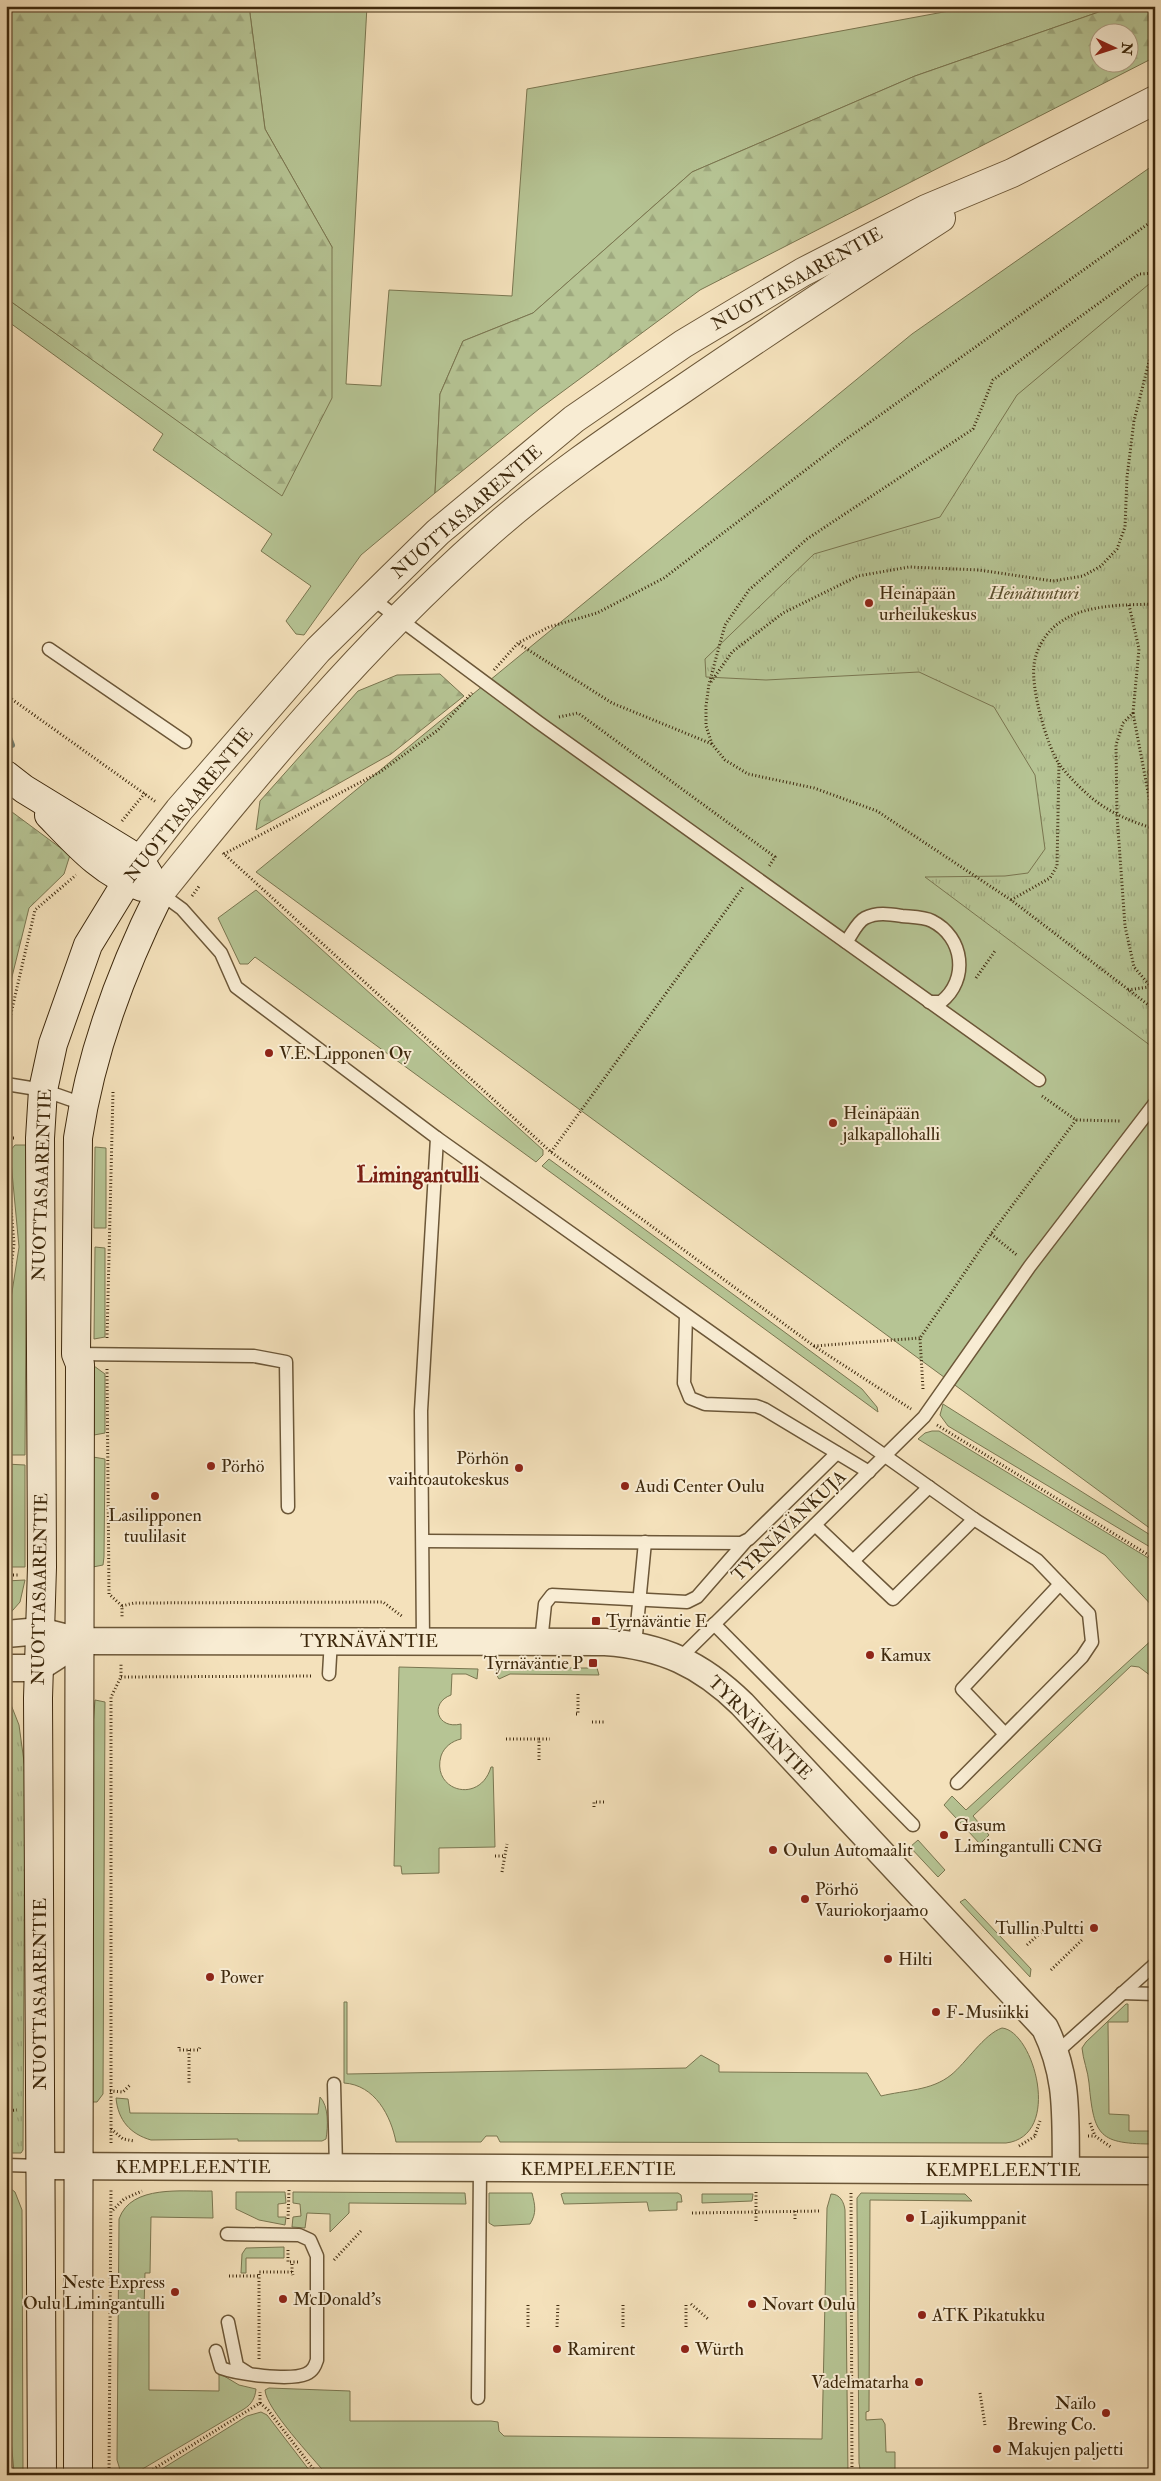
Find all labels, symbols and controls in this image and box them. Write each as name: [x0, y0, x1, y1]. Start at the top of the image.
north arrow: [1088, 22, 1138, 72]
text: N: [1118, 41, 1135, 56]
street label: NUOTTASAARENTIE: [707, 222, 887, 336]
street label: NUOTTASAARENTIE: [387, 440, 547, 584]
place label: Heinäpään urheilukeskus: [879, 582, 977, 626]
park label: Heinätunturi: [988, 582, 1079, 605]
marker: Heinäpään urheilukeskus: [863, 597, 875, 609]
street label: NUOTTASAARENTIE: [120, 723, 258, 887]
place label: V.E. Lipponen Oy: [279, 1042, 412, 1065]
marker: V.E. Lipponen Oy: [263, 1047, 275, 1059]
street label: NUOTTASAARENTIE: [27, 1089, 57, 1281]
place label: Heinäpään jalkapallohalli: [840, 1102, 940, 1146]
marker: Heinäpään jalkapallohalli: [827, 1117, 839, 1129]
district label: Limingantulli: [357, 1161, 480, 1190]
place label: Pörhön vaihtoautokeskus: [387, 1447, 509, 1491]
place label: Pörhö: [221, 1455, 265, 1478]
marker: Pörhö: [205, 1460, 217, 1472]
marker: Pörhön vaihtoautokeskus: [513, 1462, 525, 1474]
street label: TYRNÄVÄNKUJA: [727, 1465, 852, 1587]
place label: Audi Center Oulu: [634, 1475, 765, 1498]
marker: Audi Center Oulu: [619, 1480, 631, 1492]
marker: Lasilipponen tuulilasit: [149, 1490, 161, 1502]
street label: NUOTTASAARENTIE: [27, 1493, 53, 1685]
place label: Lasilipponen tuulilasit: [108, 1504, 202, 1548]
place label: Tyrnäväntie E: [606, 1610, 708, 1633]
marker: Tyrnäväntie E: [590, 1615, 602, 1627]
street label: TYRNÄVÄNTIE: [300, 1630, 438, 1653]
place label: Kamux: [880, 1644, 931, 1667]
marker: Kamux: [864, 1649, 876, 1661]
place label: Tyrnäväntie P: [484, 1652, 583, 1675]
marker: Tyrnäväntie P: [587, 1657, 599, 1669]
street label: TYRNÄVÄNTIE: [703, 1671, 817, 1785]
place label: Gasum Limingantulli CNG: [954, 1814, 1102, 1858]
marker: Gasum Limingantulli CNG: [938, 1829, 950, 1841]
place label: Oulun Automaalit: [783, 1839, 913, 1862]
marker: Oulun Automaalit: [767, 1844, 779, 1856]
place label: Pörhö Vauriokorjaamo: [815, 1878, 928, 1922]
marker: Pörhö Vauriokorjaamo: [799, 1893, 811, 1905]
street label: NUOTTASAARENTIE: [29, 1898, 52, 2090]
place label: Tullin Pultti: [995, 1917, 1084, 1940]
marker: Tullin Pultti: [1088, 1922, 1100, 1934]
place label: Hilti: [898, 1948, 933, 1971]
marker: Hilti: [882, 1953, 894, 1965]
place label: Power: [220, 1966, 264, 1989]
marker: Power: [204, 1971, 216, 1983]
place label: F-Musiikki: [946, 2001, 1029, 2024]
marker: F-Musiikki: [930, 2006, 942, 2018]
street label: KEMPELEENTIE: [115, 2156, 271, 2179]
street label: KEMPELEENTIE: [520, 2158, 676, 2181]
street label: KEMPELEENTIE: [925, 2159, 1081, 2182]
place label: Lajikumppanit: [920, 2207, 1027, 2230]
marker: Lajikumppanit: [904, 2212, 916, 2224]
place label: Neste Express Oulu Limingantulli: [23, 2271, 165, 2315]
marker: Neste Express Oulu Limingantulli: [169, 2286, 181, 2298]
place label: McDonald's: [293, 2288, 381, 2311]
marker: McDonald's: [277, 2293, 289, 2305]
place label: Novart Oulu: [762, 2293, 855, 2316]
marker: Novart Oulu: [746, 2298, 758, 2310]
place label: ATK Pikatukku: [931, 2304, 1045, 2327]
marker: ATK Pikatukku: [916, 2309, 928, 2321]
place label: Ramirent: [567, 2338, 635, 2361]
place label: Würth: [694, 2338, 744, 2361]
marker: Ramirent: [551, 2343, 563, 2355]
marker: Würth: [679, 2343, 691, 2355]
place label: Vadelmatarha: [811, 2371, 910, 2394]
marker: Vadelmatarha: [913, 2376, 925, 2388]
place label: Naïlo Brewing Co.: [1007, 2392, 1096, 2436]
marker: Naïlo Brewing Co.: [1100, 2407, 1112, 2419]
place label: Makujen paljetti: [1007, 2438, 1124, 2461]
marker: Makujen paljetti: [991, 2443, 1003, 2455]

